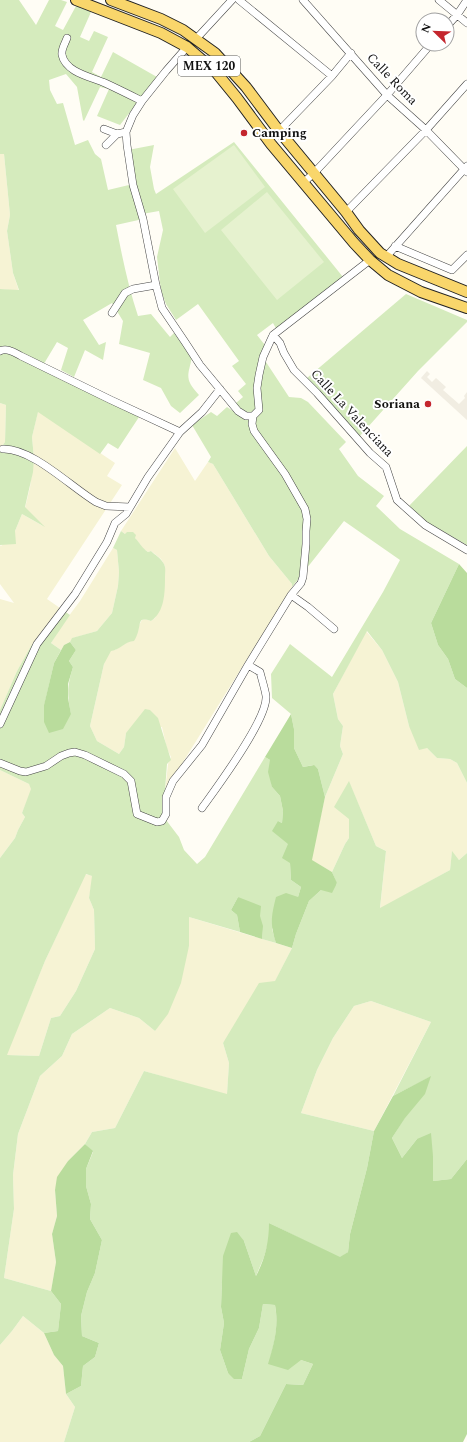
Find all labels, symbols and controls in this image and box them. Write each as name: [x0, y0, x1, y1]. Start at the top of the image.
north arrow: [415, 12, 455, 52]
text: N: [417, 21, 436, 36]
street label: Calle Roma: [362, 48, 423, 110]
road number: MEX 120: [178, 56, 240, 76]
place label: Camping: [252, 123, 307, 143]
marker: Camping: [239, 128, 249, 138]
street label: Calle La Valenciana: [306, 364, 399, 462]
place label: Soriana: [374, 394, 420, 414]
marker: Soriana: [423, 399, 433, 409]

